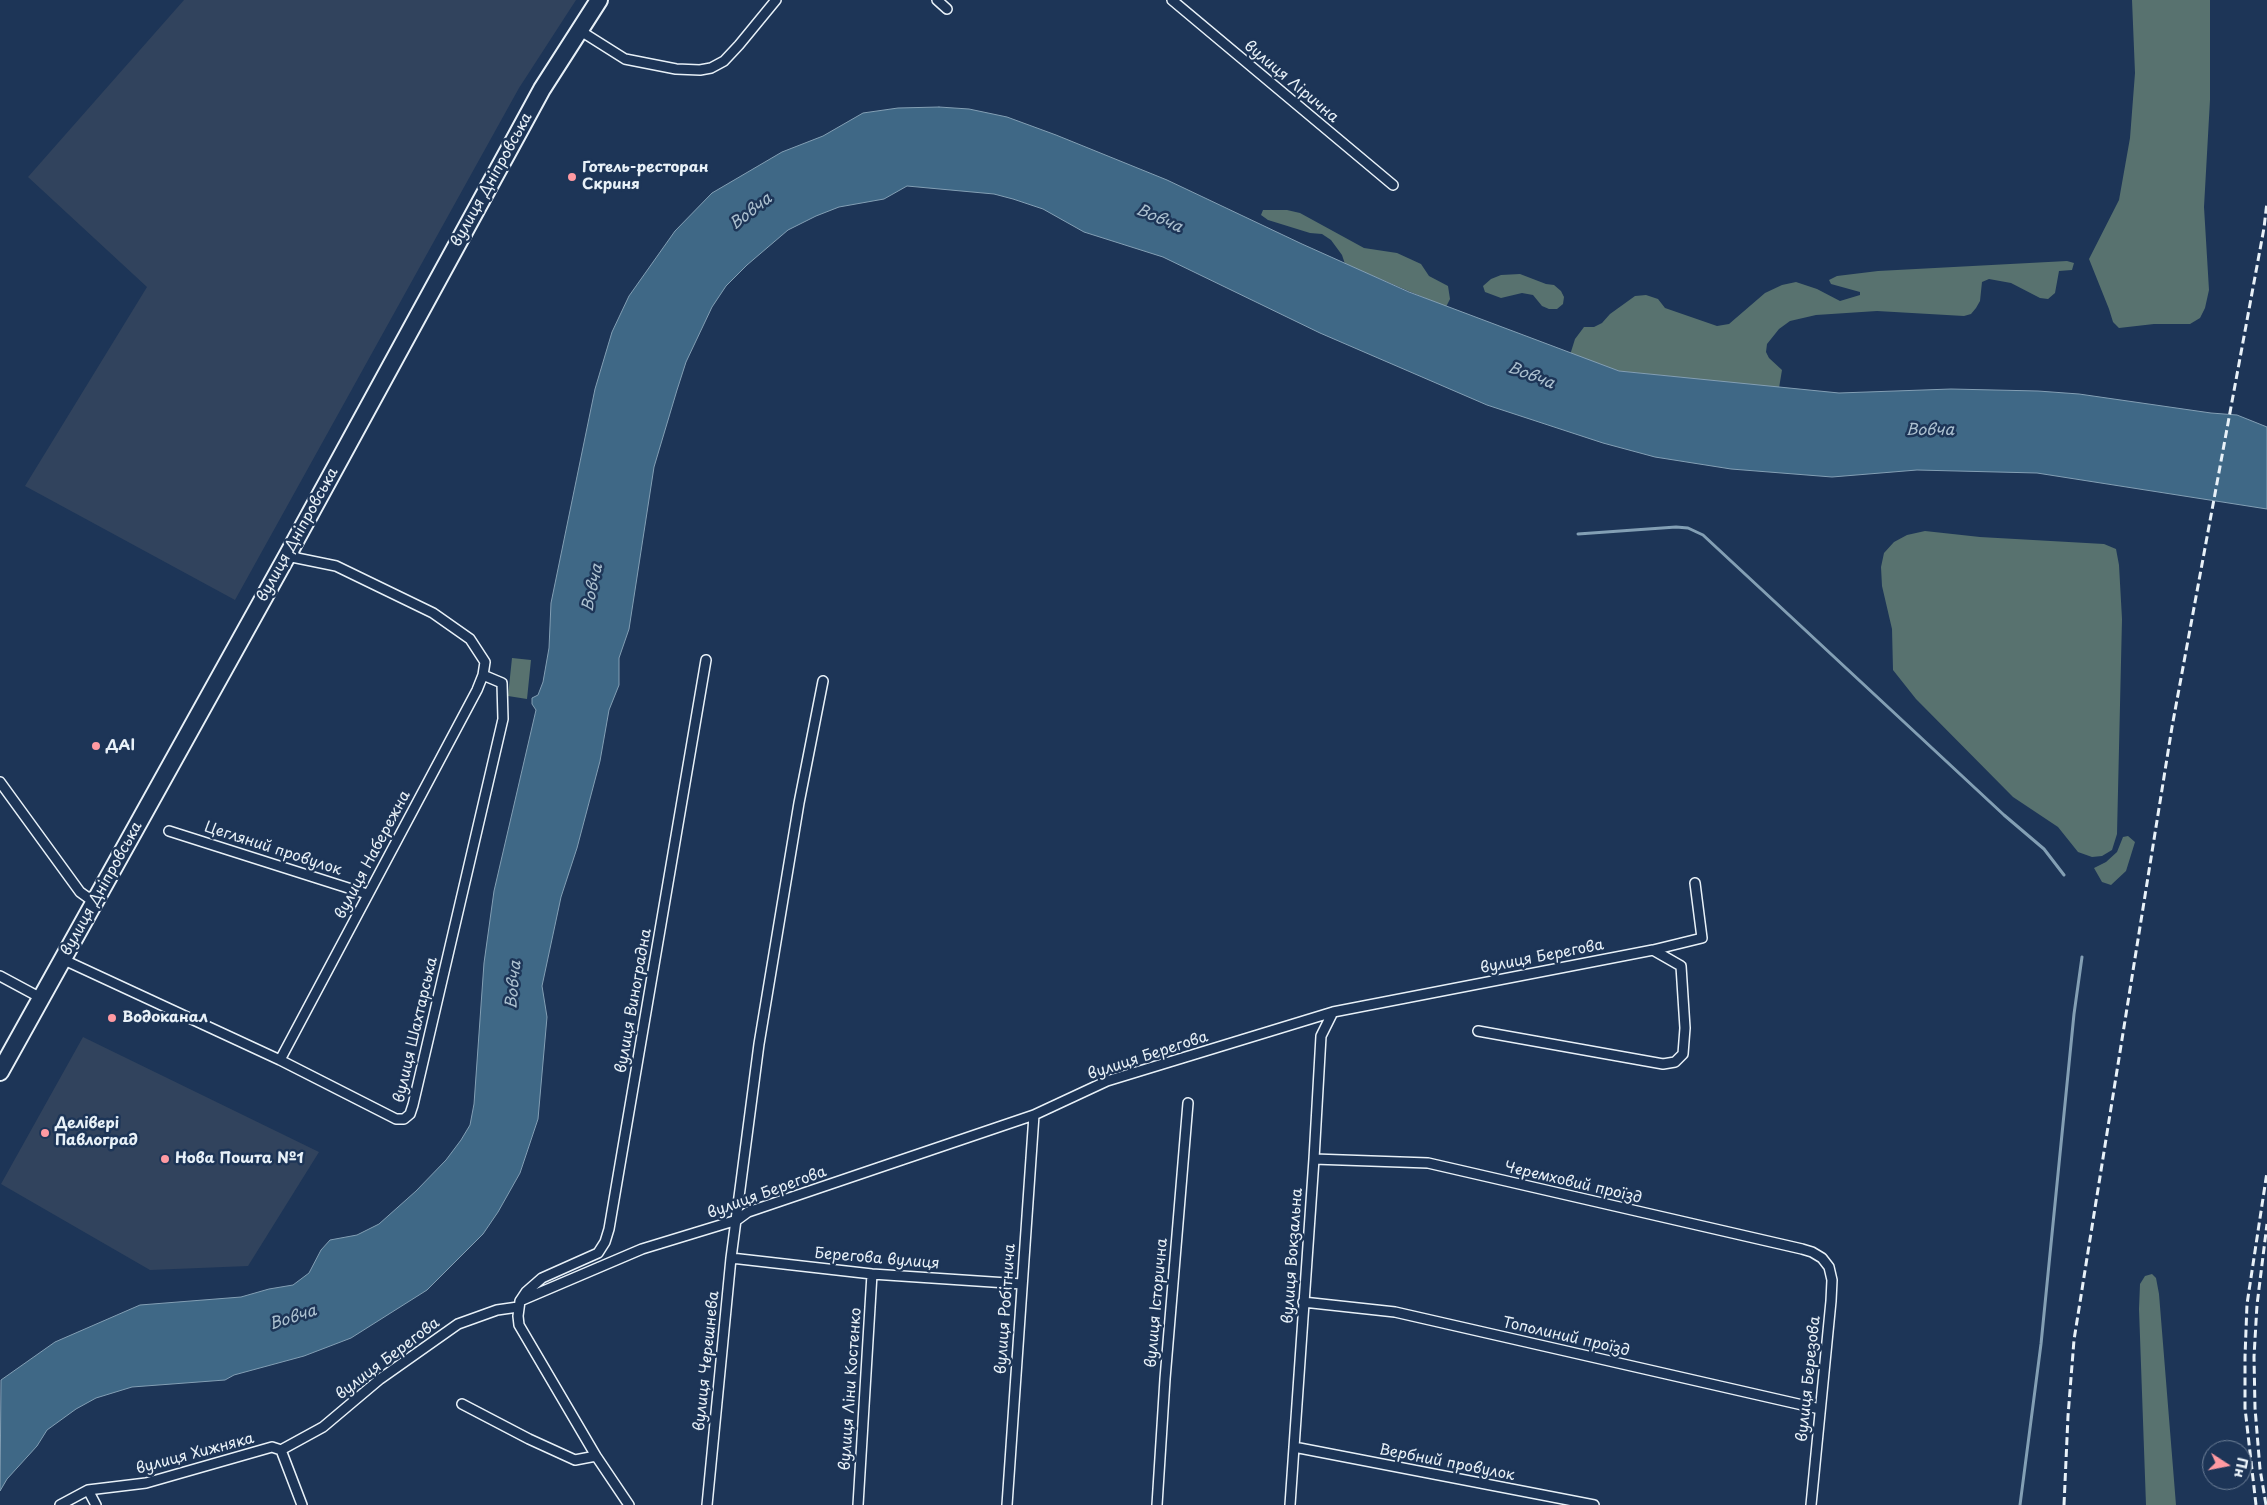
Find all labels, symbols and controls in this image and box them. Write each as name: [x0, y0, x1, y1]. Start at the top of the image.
street label: вулиця Лірична: [1240, 37, 1342, 127]
street label: вулиця Дніпровська: [448, 110, 536, 250]
place label: Готель-ресторан Скриня: [582, 159, 708, 194]
marker: Готель-ресторан Скриня: [566, 171, 578, 183]
water label: Вовча: [726, 190, 776, 234]
water label: Вовча: [1133, 201, 1185, 237]
water label: Вовча: [1505, 358, 1557, 394]
water label: Вовча: [1906, 421, 1954, 441]
street label: вулиця Дніпровська: [254, 465, 342, 605]
water label: Вовча: [579, 562, 607, 614]
place label: ДАІ: [106, 737, 135, 755]
marker: ДАІ: [90, 740, 102, 752]
street label: вулиця Набережна: [332, 788, 414, 922]
street label: Цегляний провулок: [202, 818, 344, 880]
street label: вулиця Дніпровська: [58, 819, 146, 959]
street label: вулиця Виноградна: [612, 927, 656, 1075]
street label: вулиця Берегова: [1479, 936, 1605, 978]
street label: вулиця Шахтарська: [390, 955, 442, 1105]
water label: Вовча: [502, 960, 526, 1010]
place label: Водоканал: [122, 1009, 208, 1027]
marker: Водоканал: [106, 1012, 118, 1024]
street label: вулиця Берегова: [1086, 1028, 1210, 1084]
place label: Делівері Павлоград: [55, 1115, 138, 1150]
marker: Делівері Павлоград: [39, 1127, 51, 1139]
place label: Нова Пошта №1: [175, 1150, 304, 1168]
marker: Нова Пошта №1: [159, 1153, 171, 1165]
street label: Черемховий проїзд: [1502, 1158, 1644, 1208]
street label: вулиця Берегова: [705, 1163, 829, 1223]
street label: вулиця Вокзальна: [1279, 1188, 1307, 1324]
street label: вулиця Історична: [1142, 1237, 1172, 1369]
street label: вулиця Робітнича: [992, 1243, 1020, 1375]
street label: Берегова вулиця: [814, 1245, 940, 1273]
street label: вулиця Черешнева: [691, 1290, 723, 1432]
water label: Вовча: [267, 1301, 319, 1335]
street label: вулиця Ліни Костенко: [836, 1307, 866, 1471]
street label: вулиця Берегова: [332, 1314, 444, 1404]
street label: Тополиний проїзд: [1501, 1314, 1631, 1360]
street label: вулиця Березова: [1793, 1315, 1825, 1443]
street label: вулиця Хижняка: [134, 1430, 256, 1478]
north arrow: [2202, 1440, 2252, 1490]
street label: Вербний провулок: [1378, 1441, 1516, 1485]
text: Пн: [2229, 1456, 2253, 1480]

